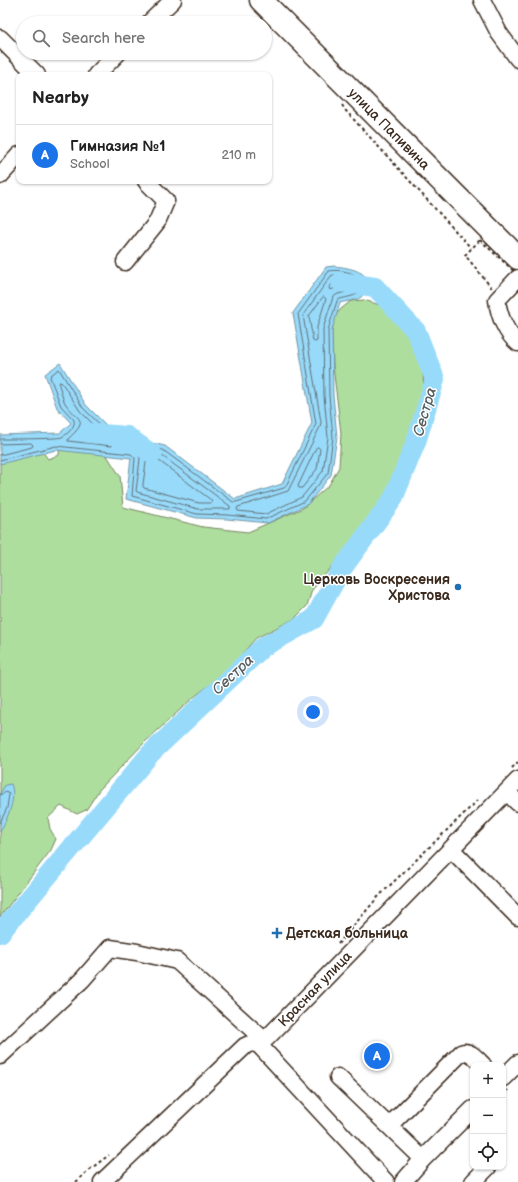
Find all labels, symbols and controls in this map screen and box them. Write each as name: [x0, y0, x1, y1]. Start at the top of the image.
search box: [16, 16, 272, 60]
icon: search: [30, 27, 52, 49]
text: Search here: [62, 29, 145, 48]
street label: улица Папивина: [345, 85, 434, 174]
text: Nearby: [32, 88, 89, 108]
text: Гимназия №1: [70, 137, 166, 156]
text: A: [41, 147, 49, 163]
text: 210 m: [222, 147, 256, 163]
text: School: [70, 156, 110, 172]
water label: Сестра: [409, 385, 441, 439]
place label: Церковь Воскресения Христова: [303, 571, 451, 604]
marker: Церковь Воскресения Христова: [453, 582, 463, 592]
water label: Сестра: [208, 651, 258, 699]
your location: [303, 702, 323, 722]
place label: Детская больница: [286, 925, 409, 942]
marker: Детская больница: [271, 927, 283, 939]
street label: Красная улица: [275, 947, 356, 1030]
pin: A: [364, 1041, 390, 1071]
map controls: [470, 1062, 506, 1170]
button: +: [470, 1062, 506, 1098]
button: −: [470, 1098, 506, 1134]
button: locate: [470, 1134, 506, 1170]

